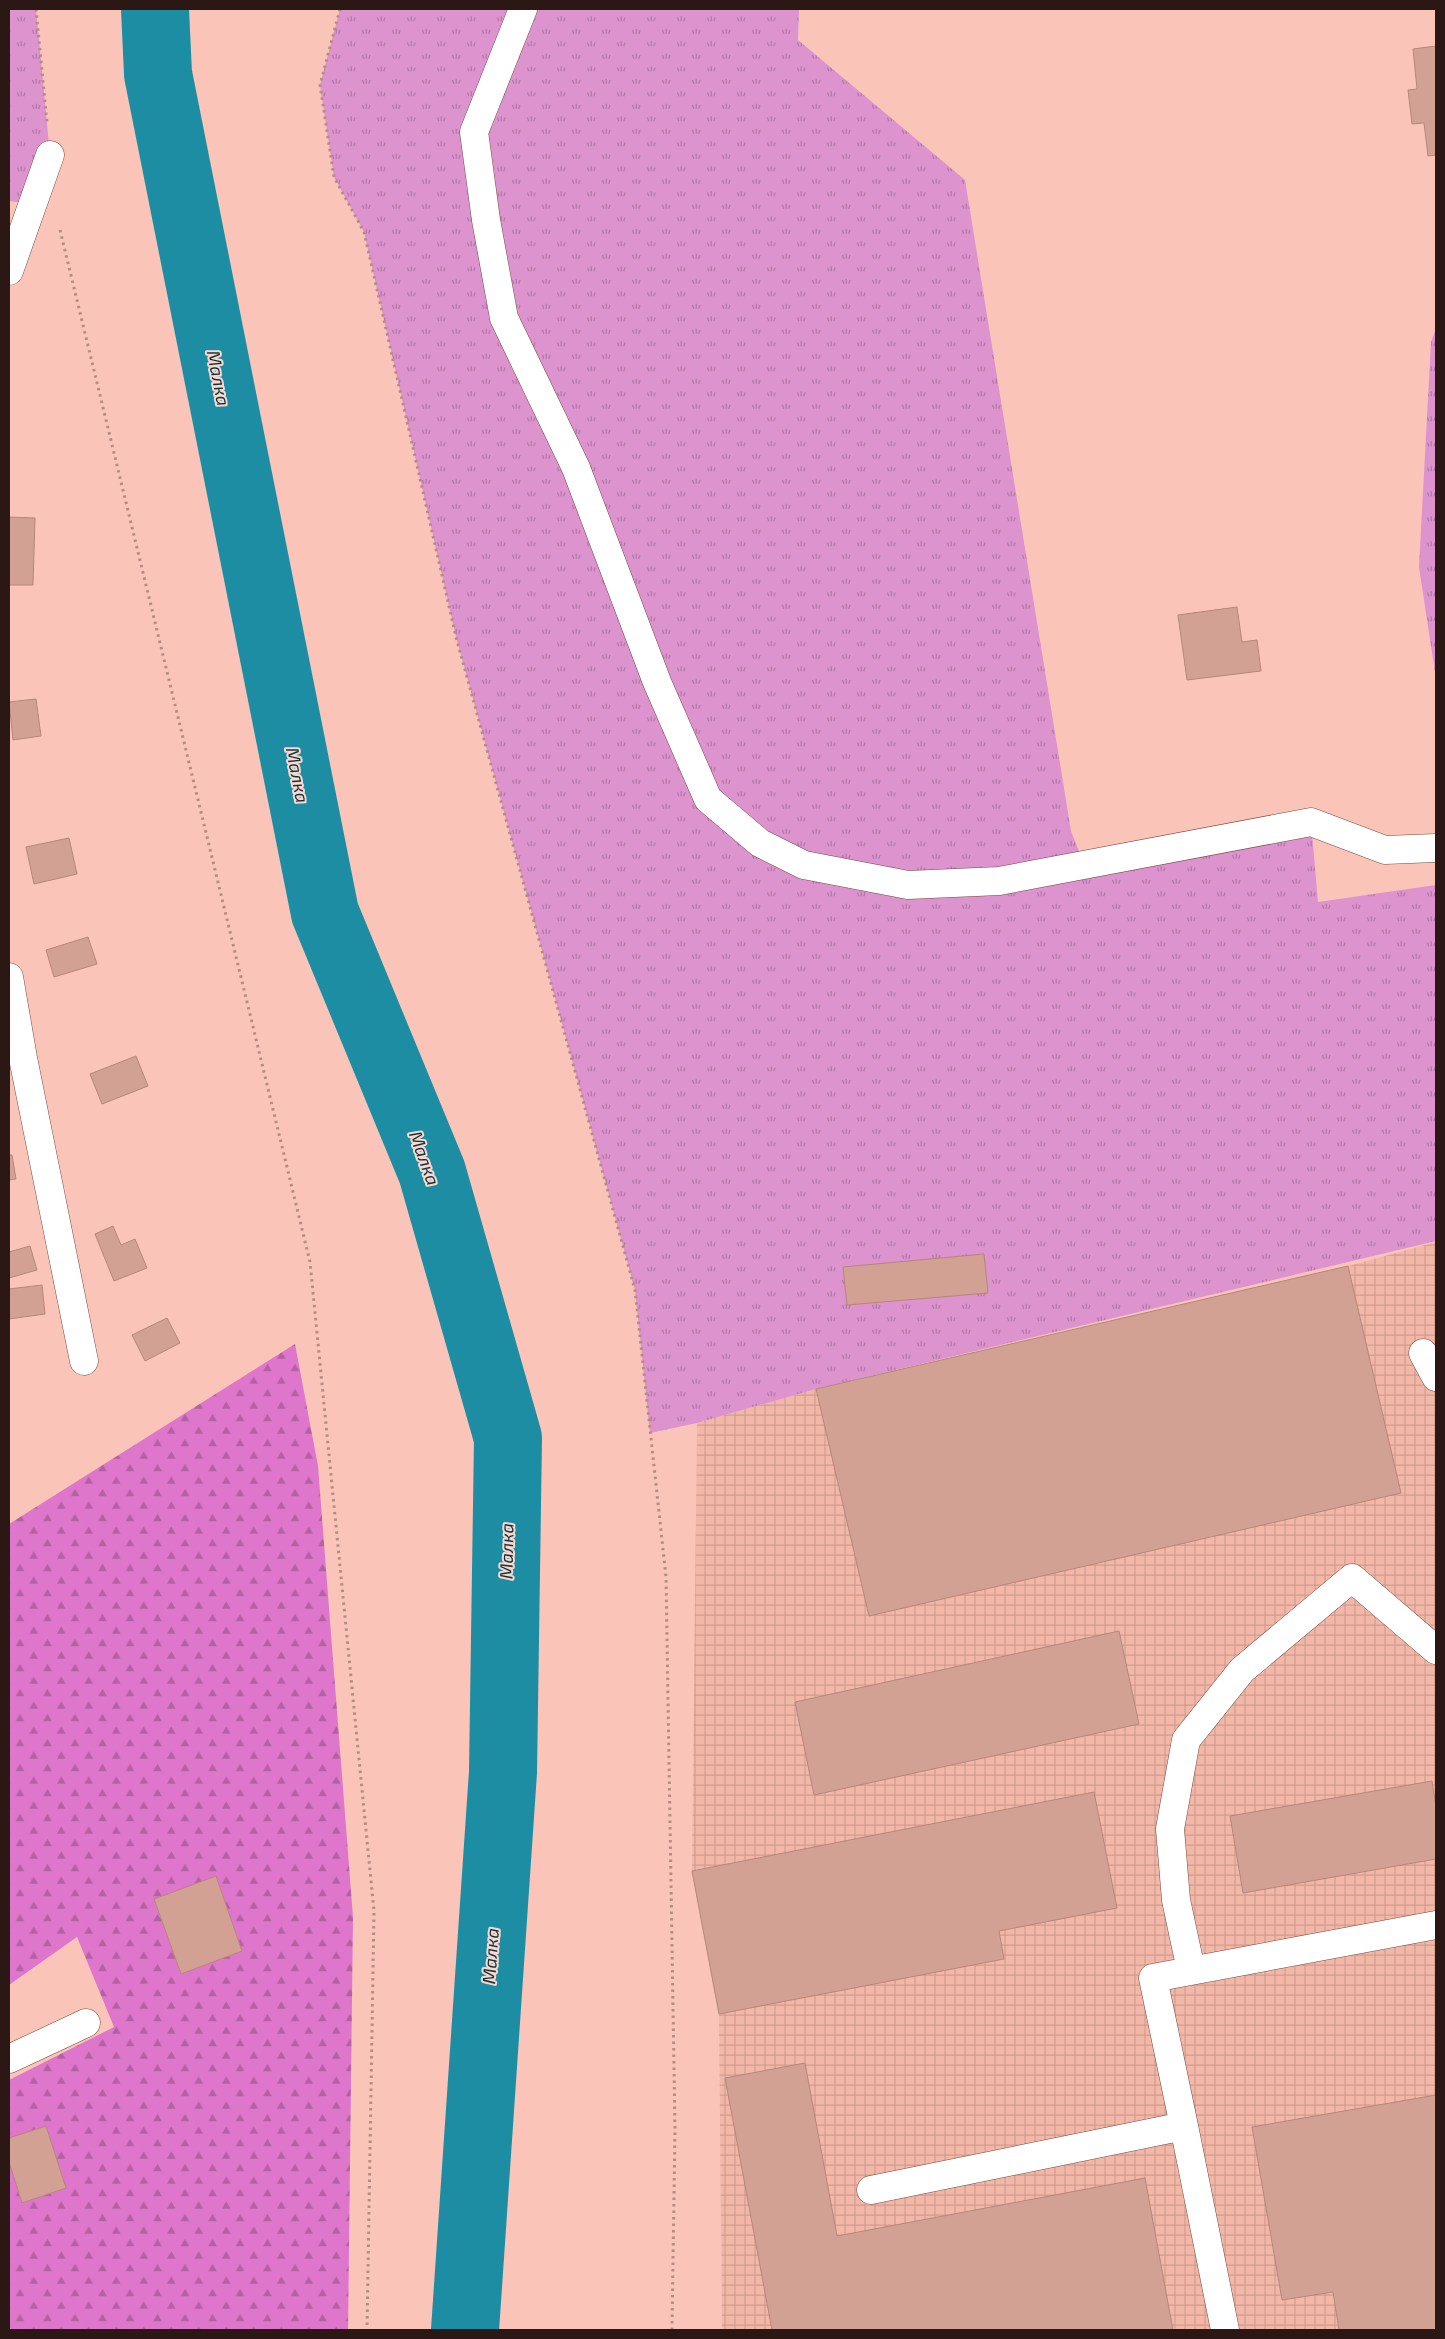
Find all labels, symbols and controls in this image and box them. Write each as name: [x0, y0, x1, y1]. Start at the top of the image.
water label: Малка: [203, 348, 235, 408]
water label: Малка: [282, 745, 314, 805]
water label: Малка: [405, 1128, 445, 1188]
water label: Малка: [495, 1523, 517, 1579]
water label: Малка: [477, 1927, 503, 1985]

